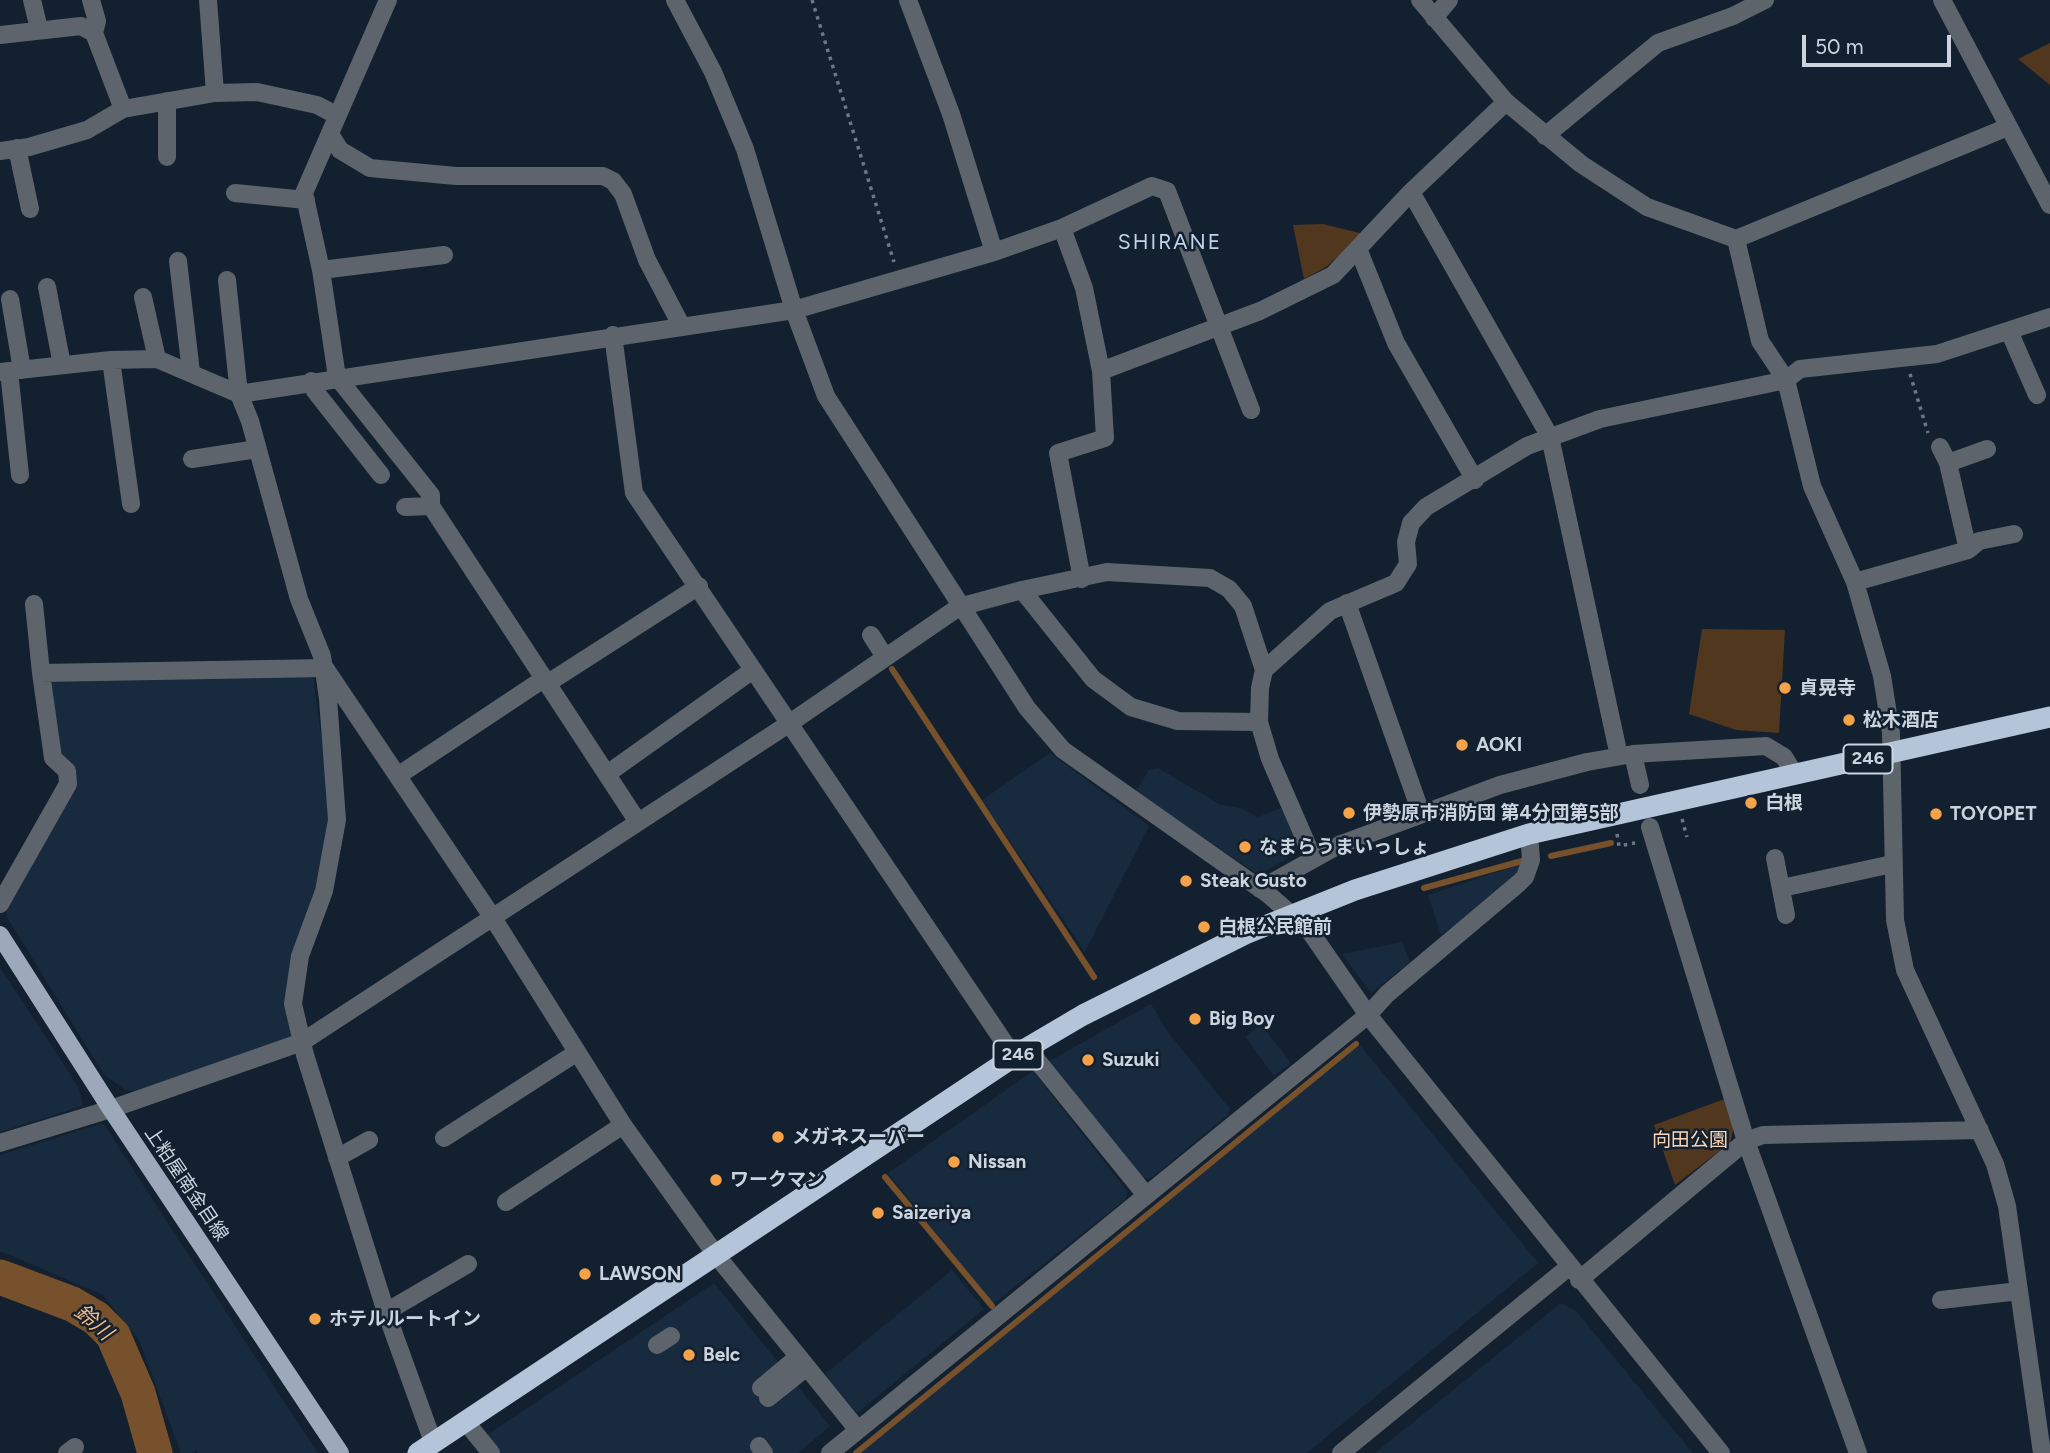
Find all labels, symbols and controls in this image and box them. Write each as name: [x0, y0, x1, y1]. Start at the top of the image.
scale bar: [1805, 21, 1954, 65]
text: 50 m: [1815, 34, 1864, 59]
district label: SHIRANE: [1119, 230, 1221, 256]
place label: 貞晃寺: [1799, 677, 1856, 699]
marker: 貞晃寺: [1777, 680, 1793, 696]
place label: 松木酒店: [1863, 709, 1939, 731]
marker: 松木酒店: [1841, 712, 1857, 728]
place label: AOKI: [1476, 734, 1522, 756]
marker: AOKI: [1454, 737, 1470, 753]
road number: 246: [1843, 744, 1892, 774]
place label: 白根: [1765, 792, 1803, 814]
marker: 白根: [1743, 795, 1759, 811]
place label: 伊勢原市消防団 第4分団第5部: [1363, 802, 1619, 824]
place label: TOYOPET: [1950, 803, 2037, 825]
marker: 伊勢原市消防団 第4分団第5部: [1341, 805, 1357, 821]
marker: TOYOPET: [1928, 806, 1944, 822]
place label: なまらうまいっしょ: [1259, 836, 1430, 858]
marker: なまらうまいっしょ: [1237, 839, 1253, 855]
place label: Steak Gusto: [1200, 870, 1307, 892]
marker: Steak Gusto: [1178, 873, 1194, 889]
place label: 白根公民館前: [1218, 916, 1332, 938]
marker: 白根公民館前: [1196, 919, 1212, 935]
place label: Big Boy: [1209, 1008, 1275, 1030]
marker: Big Boy: [1187, 1011, 1203, 1027]
road number: 246: [993, 1040, 1042, 1070]
place label: Suzuki: [1102, 1049, 1159, 1071]
marker: Suzuki: [1080, 1052, 1096, 1068]
street label: 上粕屋南金目線: [139, 1122, 233, 1246]
place label: メガネスーパー: [792, 1126, 925, 1148]
marker: メガネスーパー: [770, 1129, 786, 1145]
park label: 向田公園: [1652, 1129, 1728, 1151]
place label: Nissan: [968, 1151, 1026, 1173]
marker: Nissan: [946, 1154, 962, 1170]
place label: ワークマン: [730, 1169, 825, 1191]
marker: ワークマン: [708, 1172, 724, 1188]
place label: Saizeriya: [892, 1202, 971, 1224]
marker: Saizeriya: [870, 1205, 886, 1221]
place label: LAWSON: [599, 1263, 681, 1285]
marker: LAWSON: [577, 1266, 593, 1282]
water label: 鈴川: [69, 1300, 117, 1346]
place label: ホテルルートイン: [329, 1308, 481, 1330]
marker: ホテルルートイン: [307, 1311, 323, 1327]
place label: Belc: [703, 1344, 740, 1366]
marker: Belc: [681, 1347, 697, 1363]

